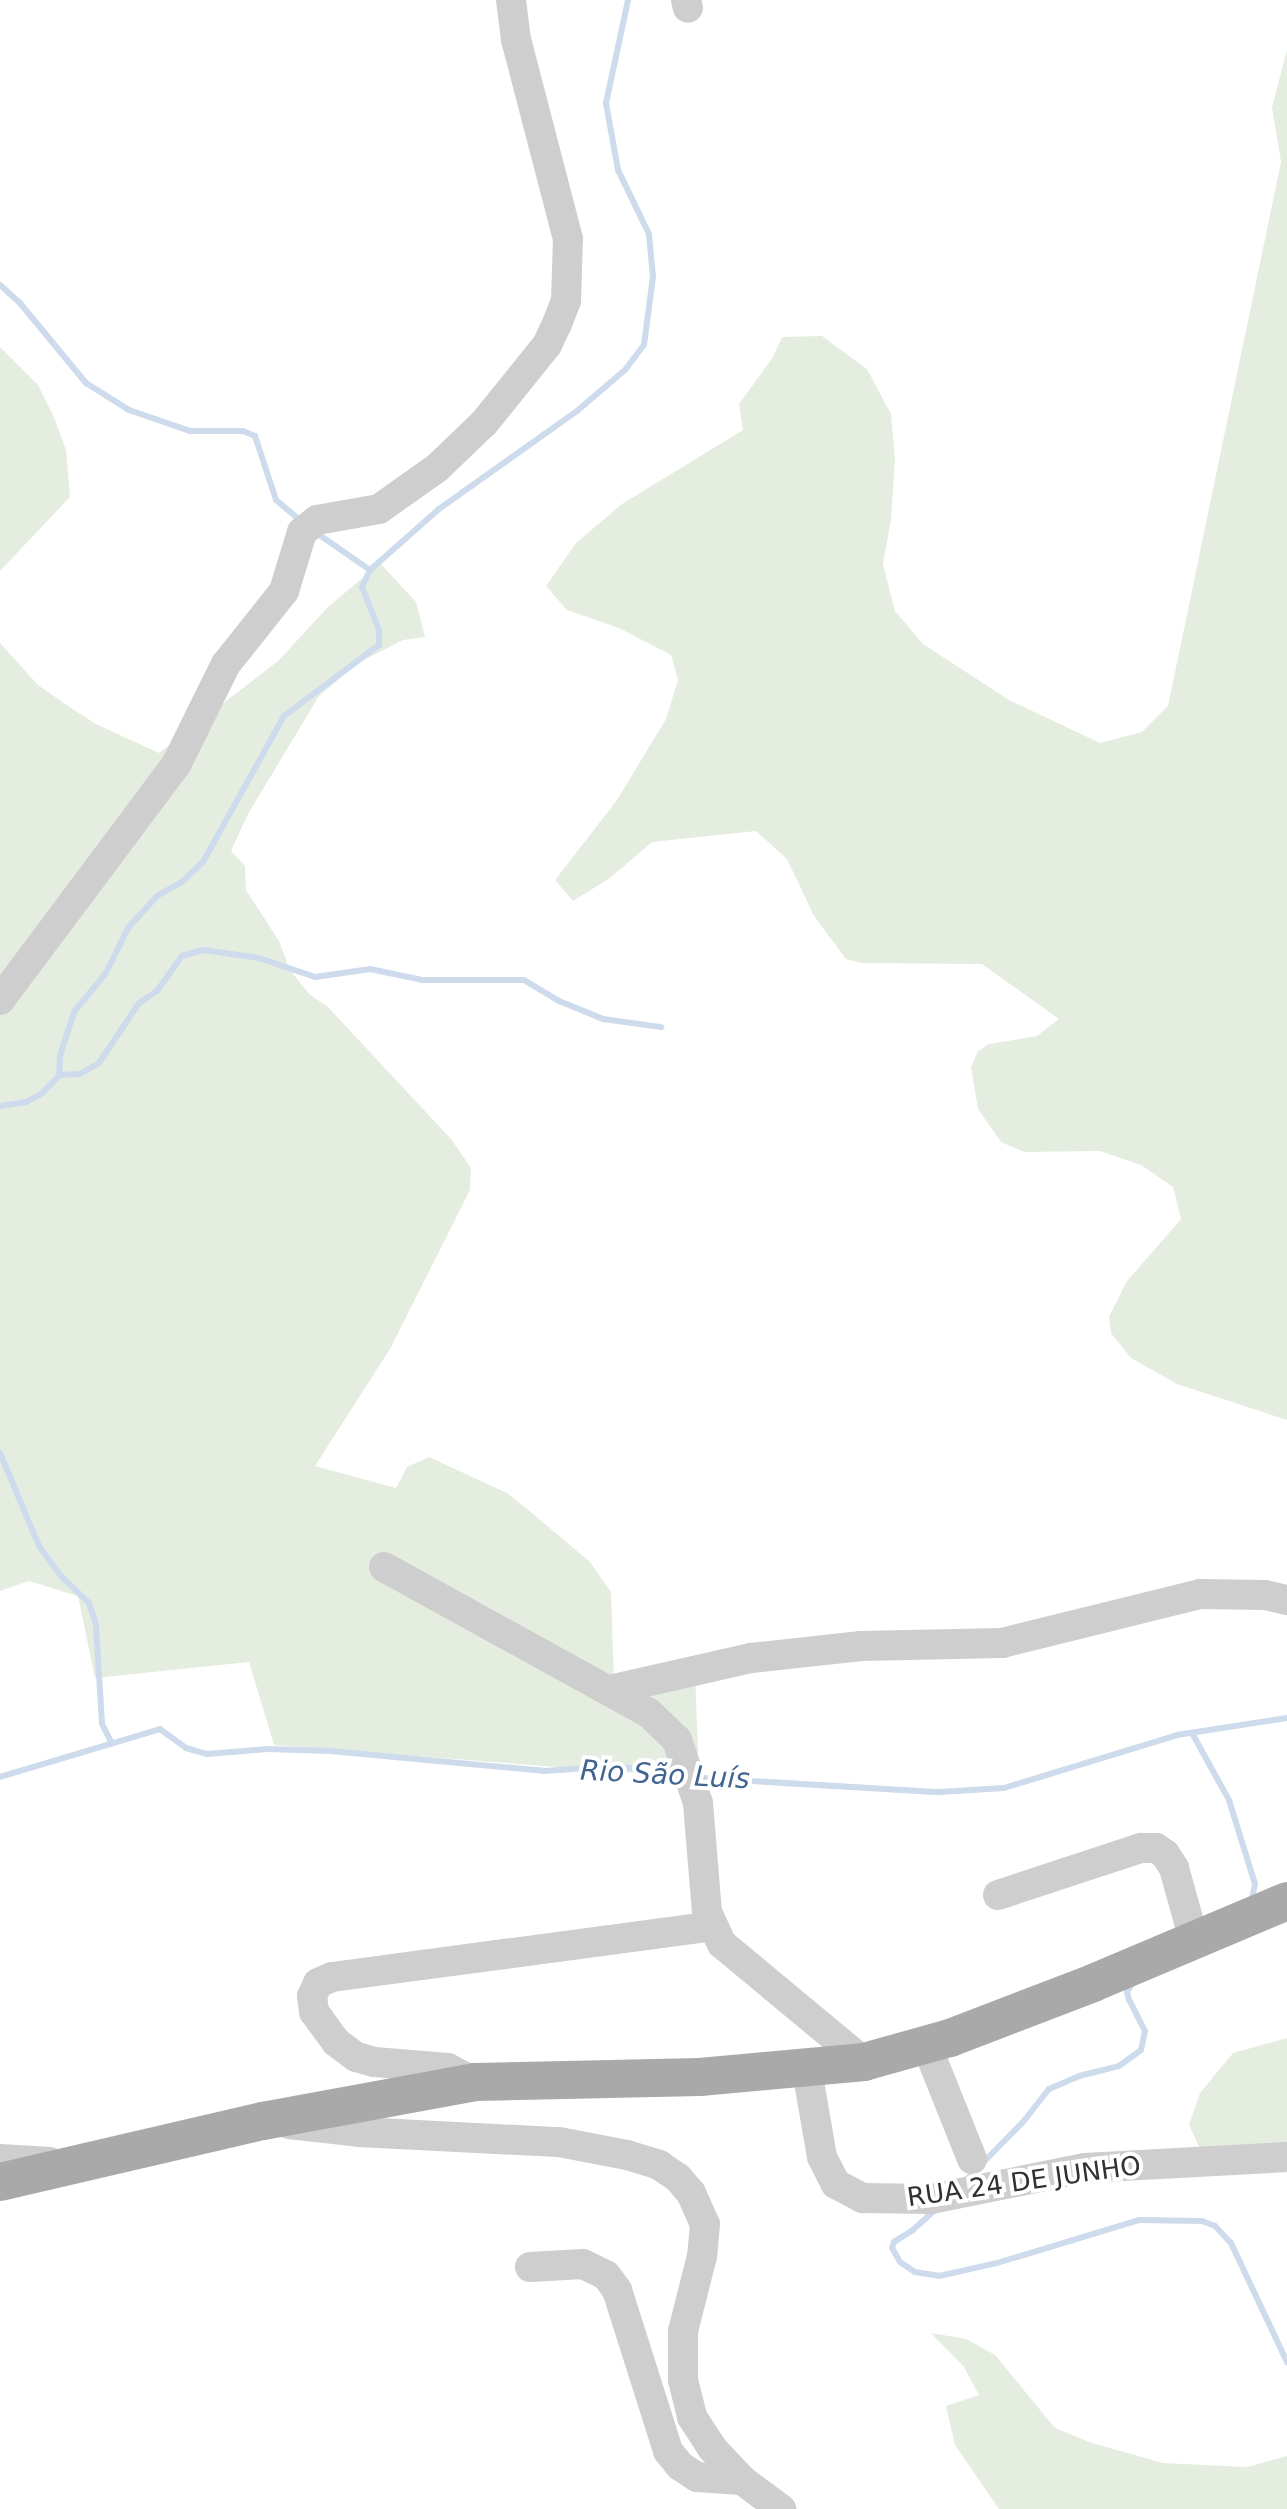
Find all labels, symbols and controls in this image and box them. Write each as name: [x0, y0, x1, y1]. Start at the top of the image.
water label: Rio São Luís: [579, 1754, 751, 1796]
street label: RUA 24 DE JUNHO: [905, 2150, 1143, 2214]

